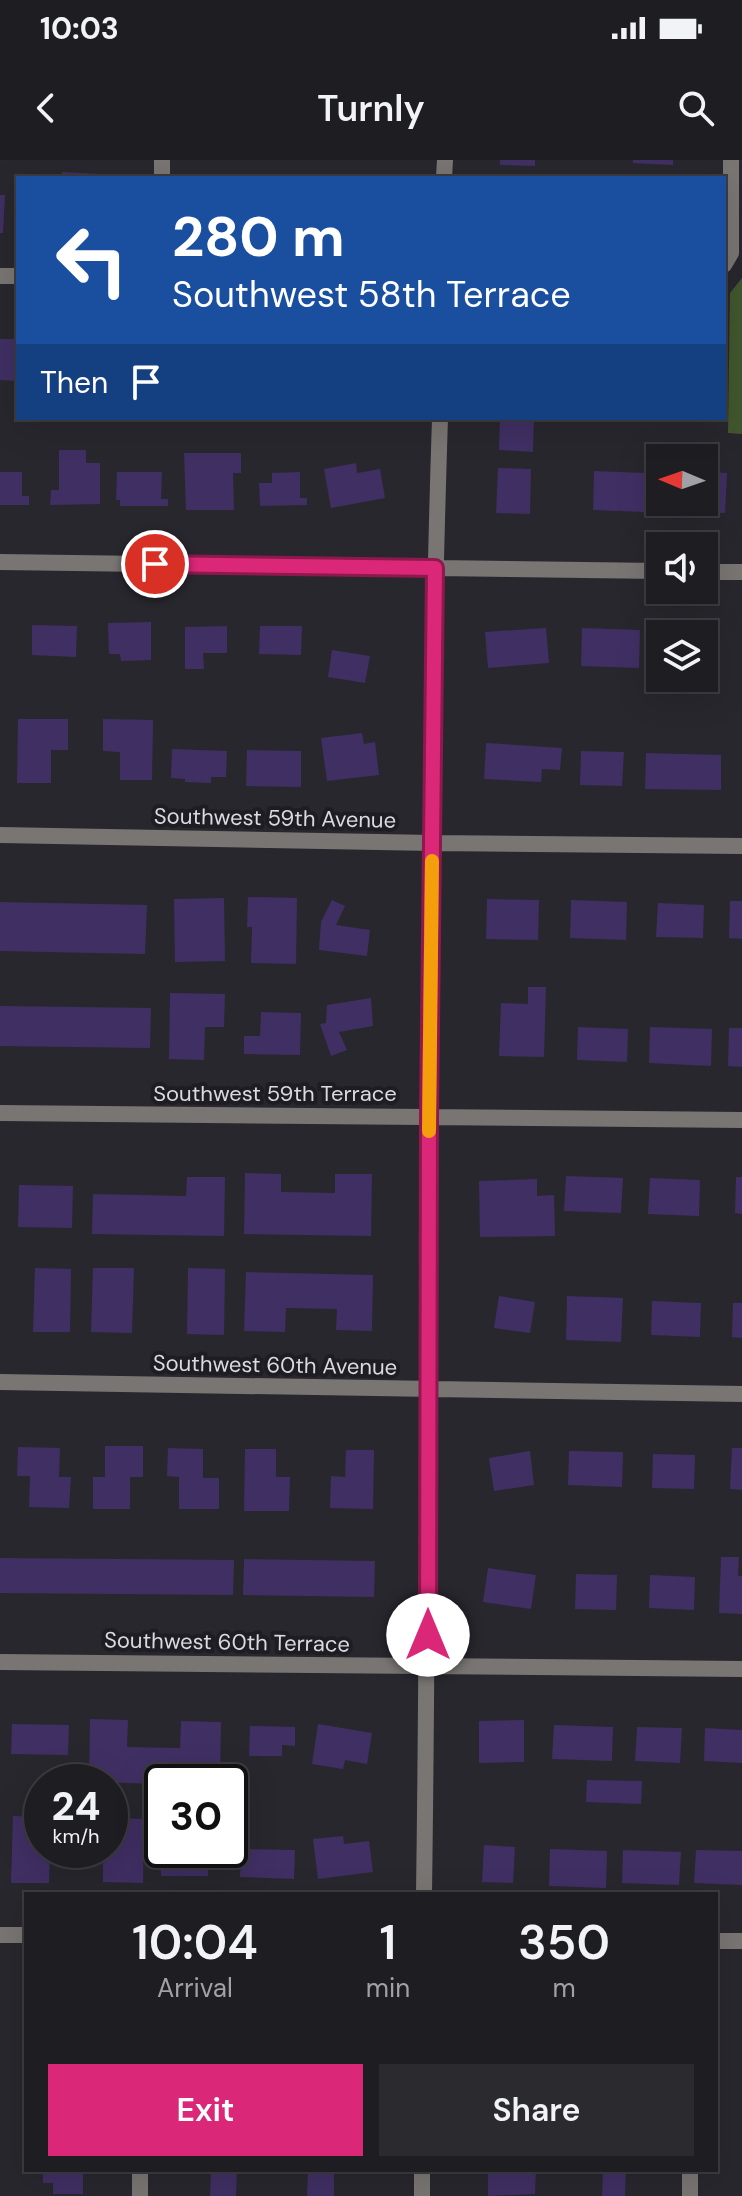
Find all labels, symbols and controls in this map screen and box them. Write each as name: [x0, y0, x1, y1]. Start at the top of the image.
text: 10:03: [40, 9, 119, 48]
text: Turnly: [317, 85, 425, 132]
icon: back: [24, 86, 68, 130]
icon: search: [674, 86, 718, 130]
text: 280 m: [172, 200, 345, 273]
icon: left: [40, 208, 144, 312]
text: Southwest 58th Terrace: [172, 271, 571, 318]
icon: arrive: [124, 360, 168, 404]
text: Then: [40, 363, 108, 402]
north arrow: [646, 444, 718, 516]
map controls: [646, 444, 718, 692]
pin: [121, 530, 189, 598]
button: sound: [646, 532, 718, 604]
icon: arrive: [133, 542, 177, 586]
button: layers: [646, 620, 718, 692]
street label: Southwest 59th Avenue: [154, 801, 396, 835]
street label: Southwest 59th Terrace: [153, 1079, 397, 1108]
street label: Southwest 60th Avenue: [153, 1348, 397, 1382]
position arrow: [386, 1593, 470, 1677]
street label: Southwest 60th Terrace: [104, 1625, 350, 1659]
speed limit sign: 30: [144, 1764, 248, 1868]
text: 24: [52, 1780, 100, 1832]
text: km/h: [52, 1823, 100, 1849]
text: 10:04: [132, 1911, 258, 1974]
text: 1: [380, 1911, 396, 1974]
text: 350: [518, 1911, 610, 1974]
text: Arrival: [157, 1971, 233, 2005]
text: min: [366, 1971, 410, 2005]
text: m: [552, 1971, 576, 2005]
button: Exit: [48, 2064, 363, 2156]
button: Share: [379, 2064, 694, 2156]

